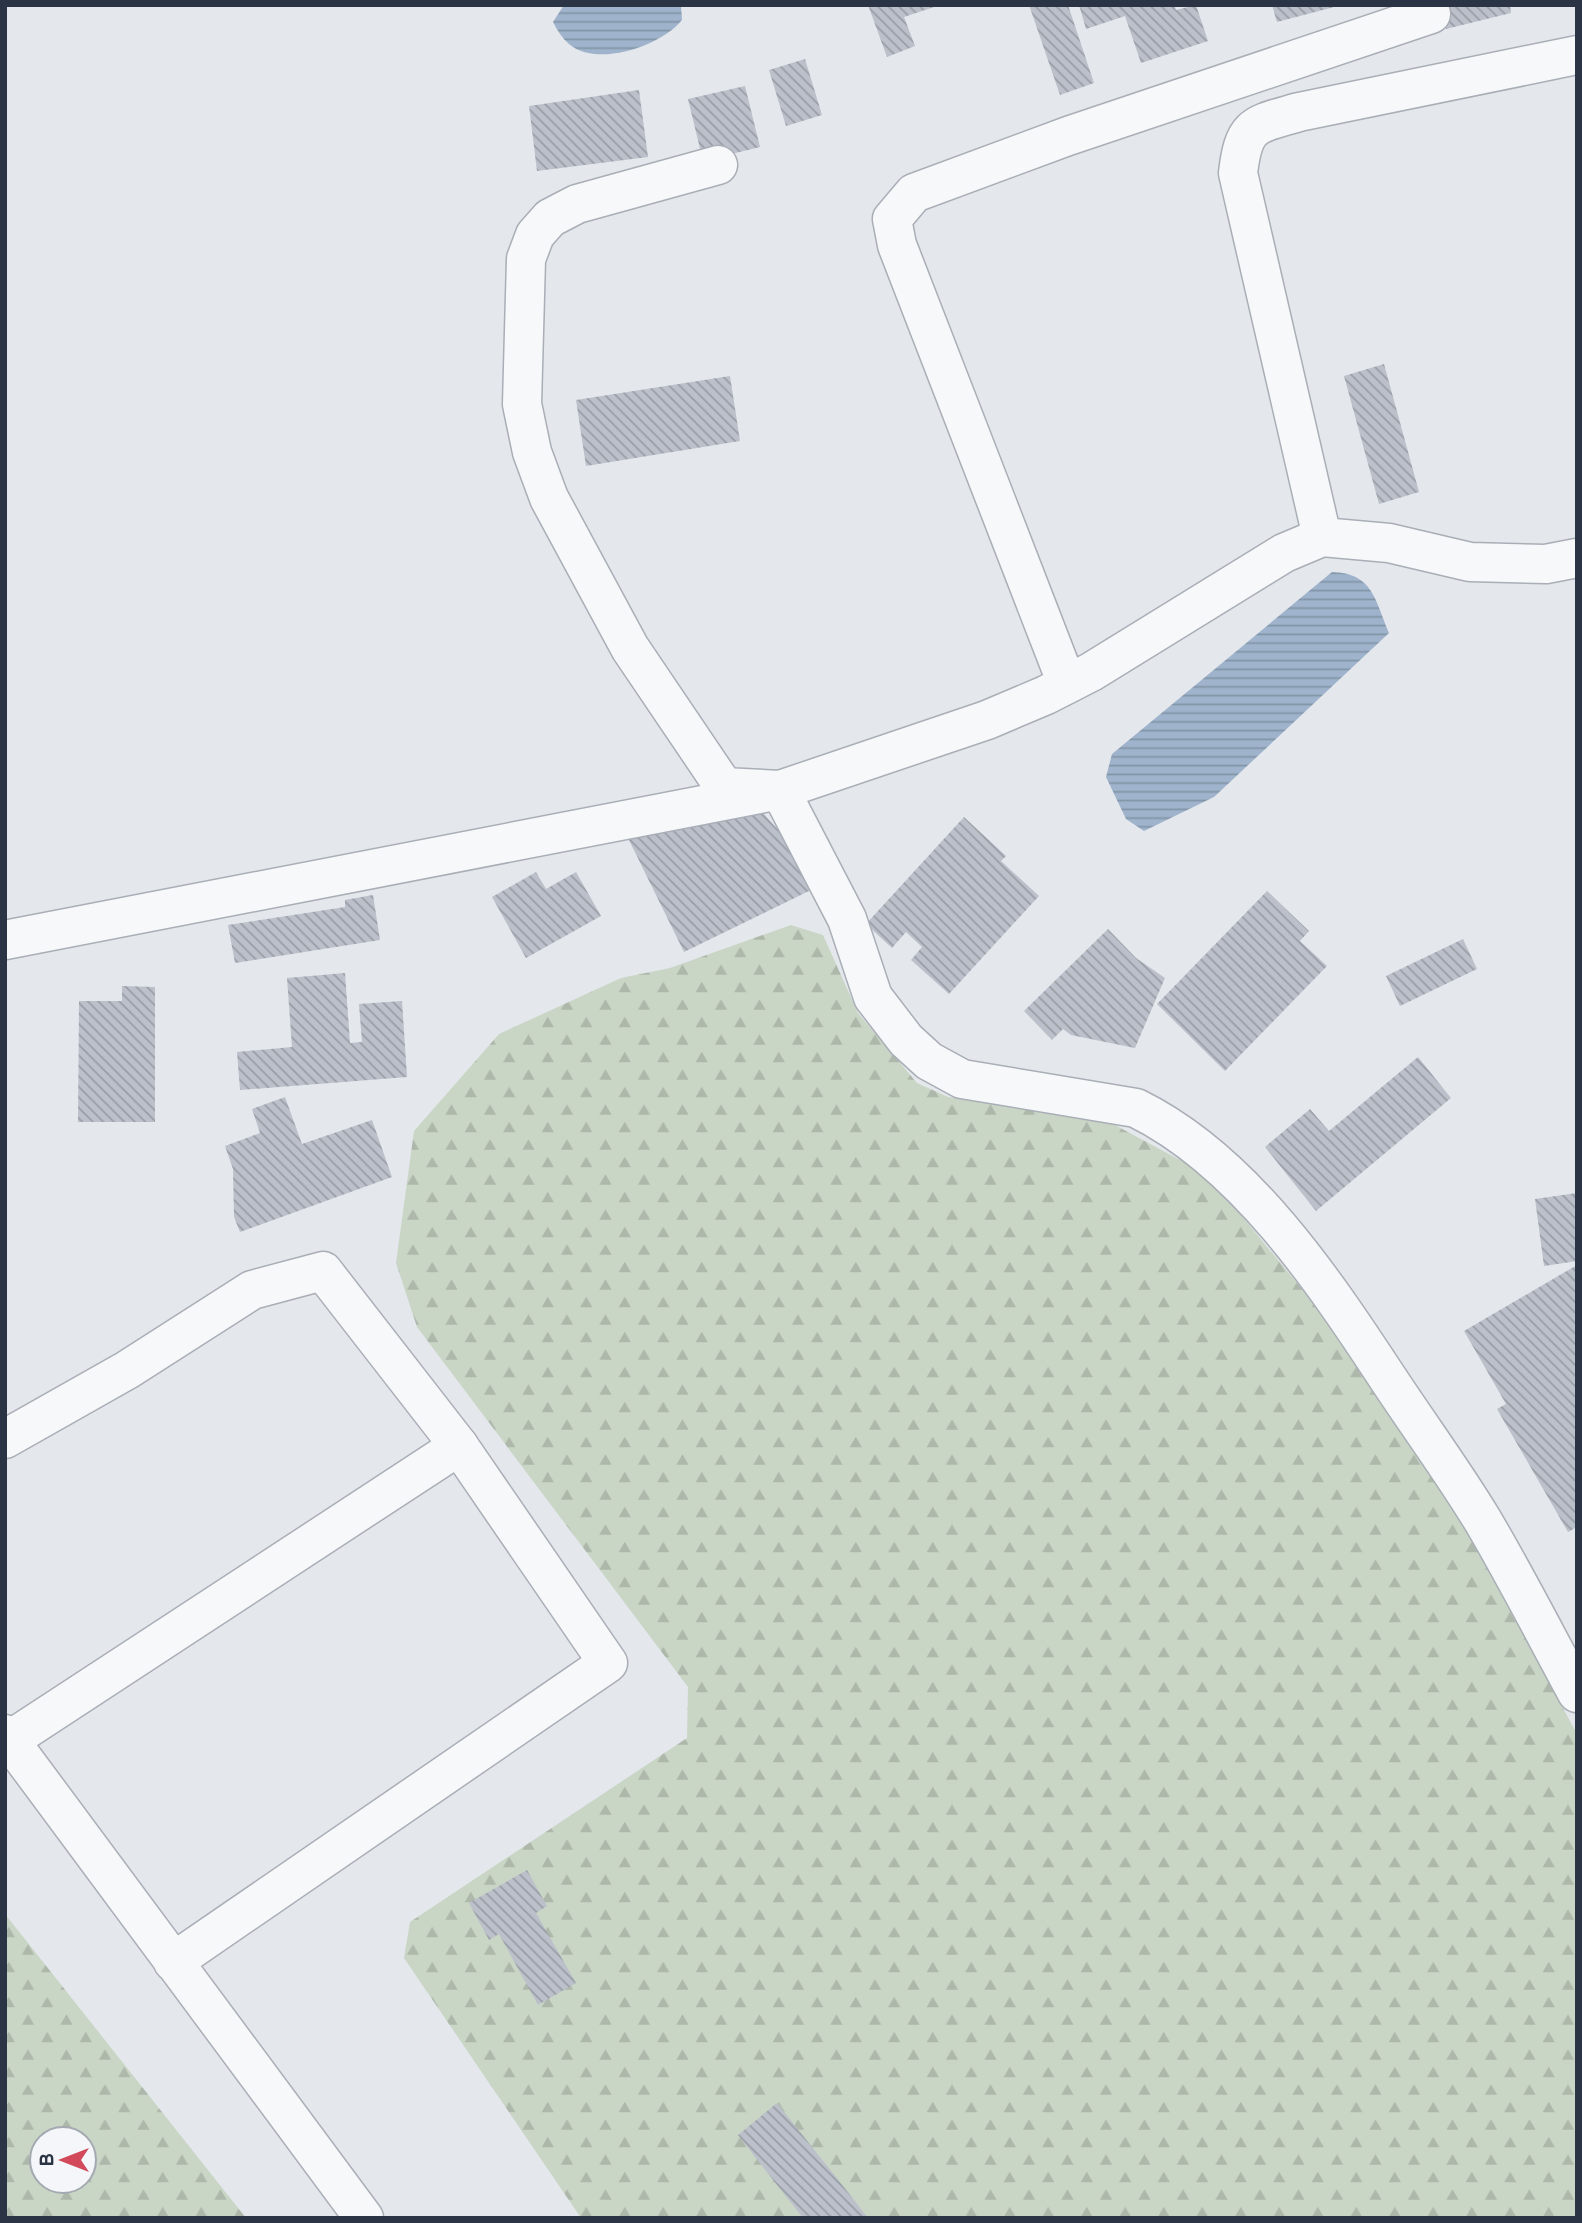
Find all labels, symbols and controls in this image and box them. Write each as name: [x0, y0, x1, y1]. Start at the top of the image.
north arrow: [28, 2125, 98, 2195]
text: B: [36, 2153, 58, 2167]

